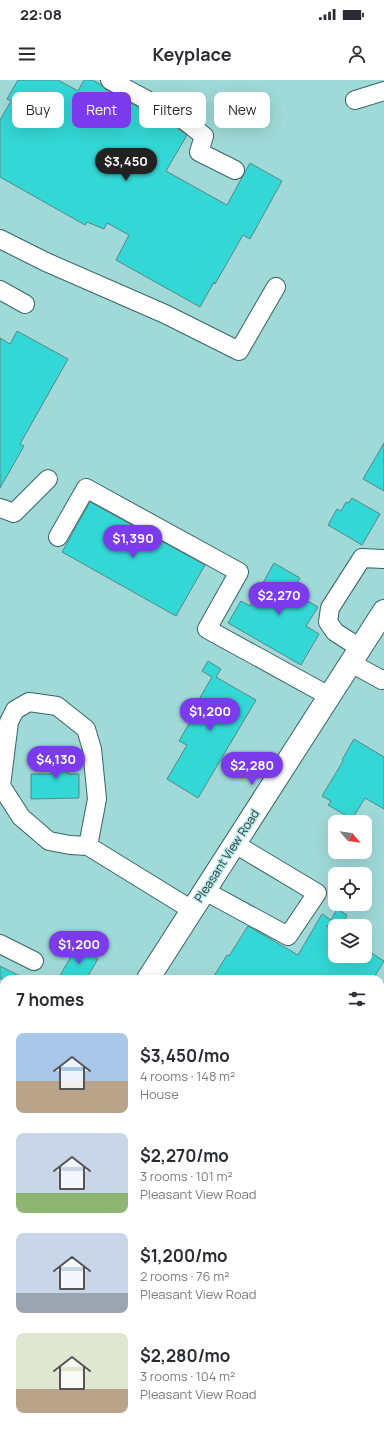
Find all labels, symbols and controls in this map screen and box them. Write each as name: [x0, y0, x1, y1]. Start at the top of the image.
text: 22:08: [20, 4, 62, 25]
text: Keyplace: [152, 42, 232, 66]
icon: menu: [16, 43, 38, 65]
icon: person: [346, 43, 368, 65]
chip: Buy: [12, 92, 64, 128]
chip: Rent: [72, 92, 131, 128]
chip: Filters: [139, 92, 206, 128]
chip: New: [214, 92, 270, 128]
pin: $3,450: [93, 148, 159, 182]
text: $3,450: [104, 152, 148, 170]
pin: $1,390: [100, 525, 166, 559]
text: $1,390: [112, 529, 154, 547]
pin: $2,270: [246, 582, 312, 616]
text: $2,270: [257, 586, 301, 604]
pin: $1,200: [177, 698, 243, 732]
text: $1,200: [189, 702, 231, 720]
pin: $4,130: [23, 746, 89, 780]
text: $4,130: [36, 750, 76, 768]
pin: $2,280: [219, 752, 285, 786]
text: $2,280: [230, 756, 274, 774]
street label: Pleasant View Road: [190, 806, 263, 905]
north arrow: [328, 815, 372, 859]
map controls: [328, 815, 372, 963]
button: locate: [328, 867, 372, 911]
button: layers: [328, 919, 372, 963]
pin: $1,200: [46, 931, 112, 965]
text: $1,200: [58, 935, 100, 953]
text: 7 homes: [16, 988, 84, 1011]
icon: filters: [346, 988, 368, 1010]
text: $3,450/mo: [140, 1044, 230, 1067]
icon: home: [48, 1049, 96, 1097]
text: 4 rooms · 148 m²: [140, 1067, 235, 1085]
text: House: [140, 1085, 179, 1103]
text: $2,270/mo: [140, 1144, 229, 1167]
icon: home: [48, 1149, 96, 1197]
text: 3 rooms · 101 m²: [140, 1167, 233, 1185]
text: Pleasant View Road: [140, 1185, 257, 1203]
text: $1,200/mo: [140, 1244, 228, 1267]
icon: home: [48, 1249, 96, 1297]
text: 2 rooms · 76 m²: [140, 1267, 229, 1285]
text: Pleasant View Road: [140, 1285, 257, 1303]
text: $2,280/mo: [140, 1344, 230, 1367]
icon: home: [48, 1349, 96, 1397]
text: 3 rooms · 104 m²: [140, 1367, 235, 1385]
text: Pleasant View Road: [140, 1385, 257, 1403]

